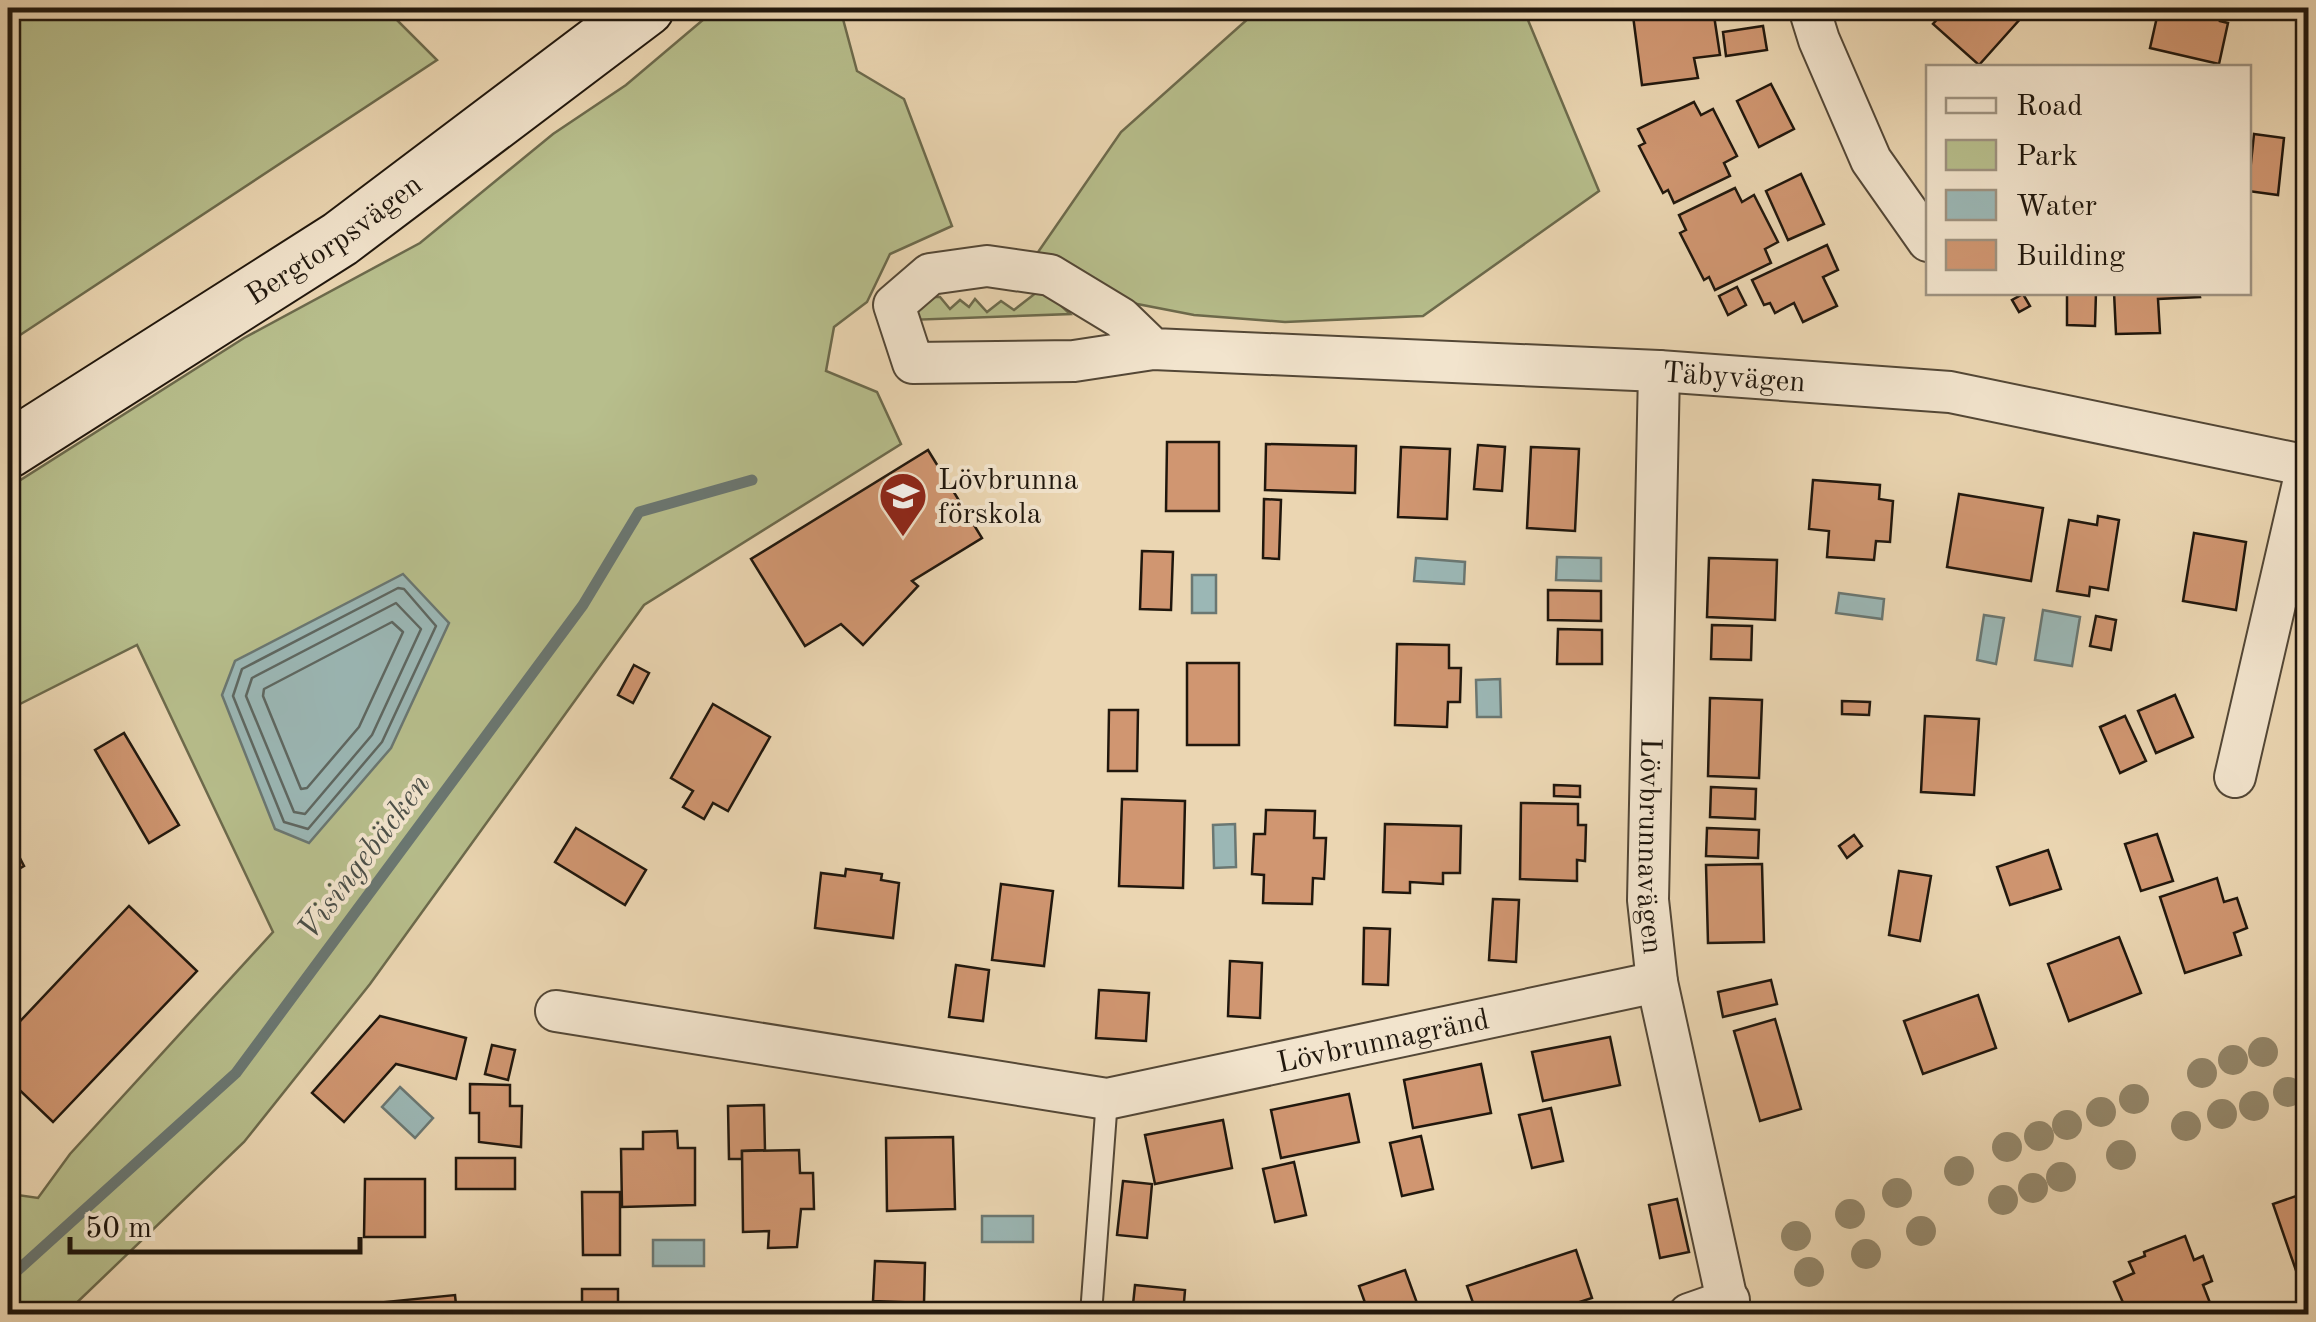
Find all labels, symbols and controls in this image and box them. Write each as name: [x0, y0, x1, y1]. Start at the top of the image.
legend: [1926, 65, 2251, 295]
text: Road: [2016, 92, 2083, 122]
text: Park: [2016, 142, 2078, 172]
street label: Bergtorpsvägen: [241, 170, 428, 312]
text: Water: [2016, 192, 2097, 222]
text: Building: [2016, 242, 2125, 272]
street label: Täbyvägen: [1661, 358, 1807, 399]
place label: Lövbrunna förskola: [938, 466, 1079, 530]
school or university icon: Lövbrunna förskola: [877, 470, 929, 538]
street label: Lövbrunnavägen: [1630, 737, 1667, 956]
water label: Visingebäcken: [293, 769, 438, 946]
street label: Lövbrunnagränd: [1275, 1005, 1492, 1079]
scale bar: [70, 1192, 360, 1254]
text: 50 m: [85, 1214, 152, 1244]

